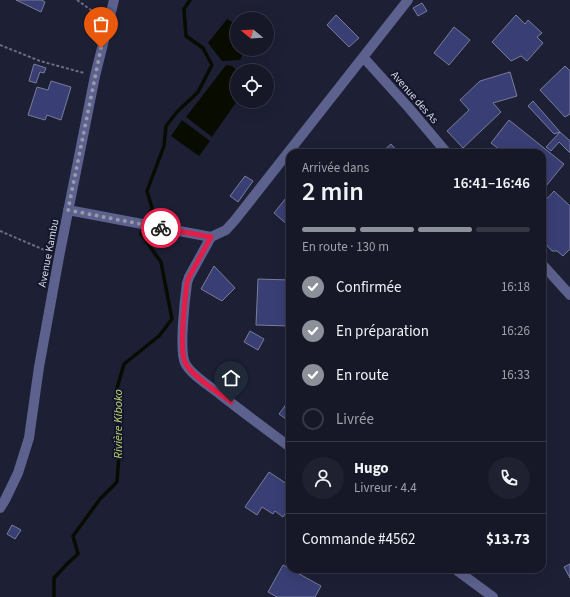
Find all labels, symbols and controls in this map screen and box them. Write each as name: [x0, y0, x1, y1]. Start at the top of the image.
pin: [84, 7.0, 118, 48]
north arrow: [230, 12, 274, 56]
map controls: [230, 12, 274, 108]
icon: bag: [90, 13, 112, 35]
button: locate: [230, 64, 274, 108]
street label: Avenue des As: [388, 68, 442, 127]
text: Arrivée dans: [302, 159, 369, 177]
text: 2 min: [302, 173, 364, 210]
text: 16:41–16:46: [453, 173, 530, 194]
courier: [141, 208, 181, 248]
icon: bike: [150, 217, 172, 239]
street label: Avenue Kambu: [35, 218, 62, 288]
text: En route · 130 m: [302, 238, 389, 256]
icon: check: [302, 276, 324, 298]
text: Confirmée: [336, 277, 402, 298]
text: 16:18: [501, 278, 530, 296]
icon: check: [302, 320, 324, 342]
text: En préparation: [336, 321, 429, 342]
text: 16:26: [501, 322, 530, 340]
pin: [214, 361, 248, 402]
icon: check: [302, 364, 324, 386]
text: En route: [336, 365, 389, 386]
text: 16:33: [501, 366, 530, 384]
icon: home: [220, 367, 242, 389]
water label: Rivière Kiboko: [110, 389, 127, 459]
text: Livrée: [336, 409, 374, 430]
button: person: [302, 457, 344, 499]
button: phone: [488, 457, 530, 499]
text: Hugo: [354, 458, 389, 479]
text: Livreur · 4.4: [354, 479, 417, 497]
text: Commande #4562: [302, 529, 415, 550]
text: $13.73: [486, 529, 530, 550]

